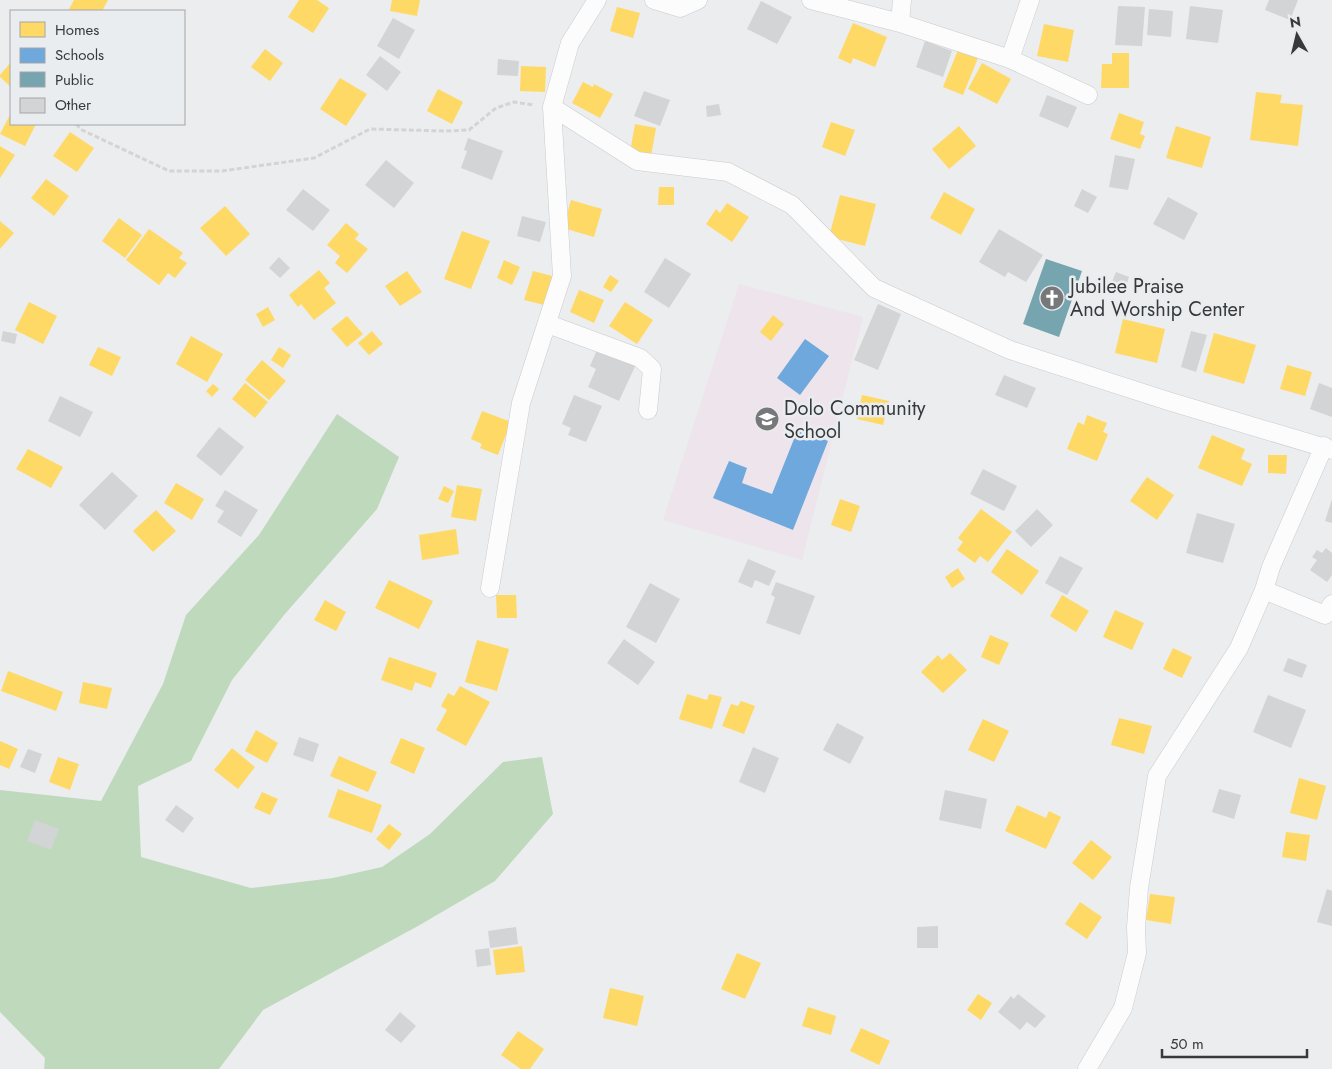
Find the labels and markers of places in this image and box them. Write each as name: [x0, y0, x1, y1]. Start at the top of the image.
place label: Jubilee Praise And Worship Center: [1067, 272, 1245, 324]
church icon: Jubilee Praise And Worship Center: [1039, 285, 1065, 311]
place label: Dolo Community School: [784, 394, 926, 446]
school or university icon: Dolo Community School: [754, 406, 780, 432]

